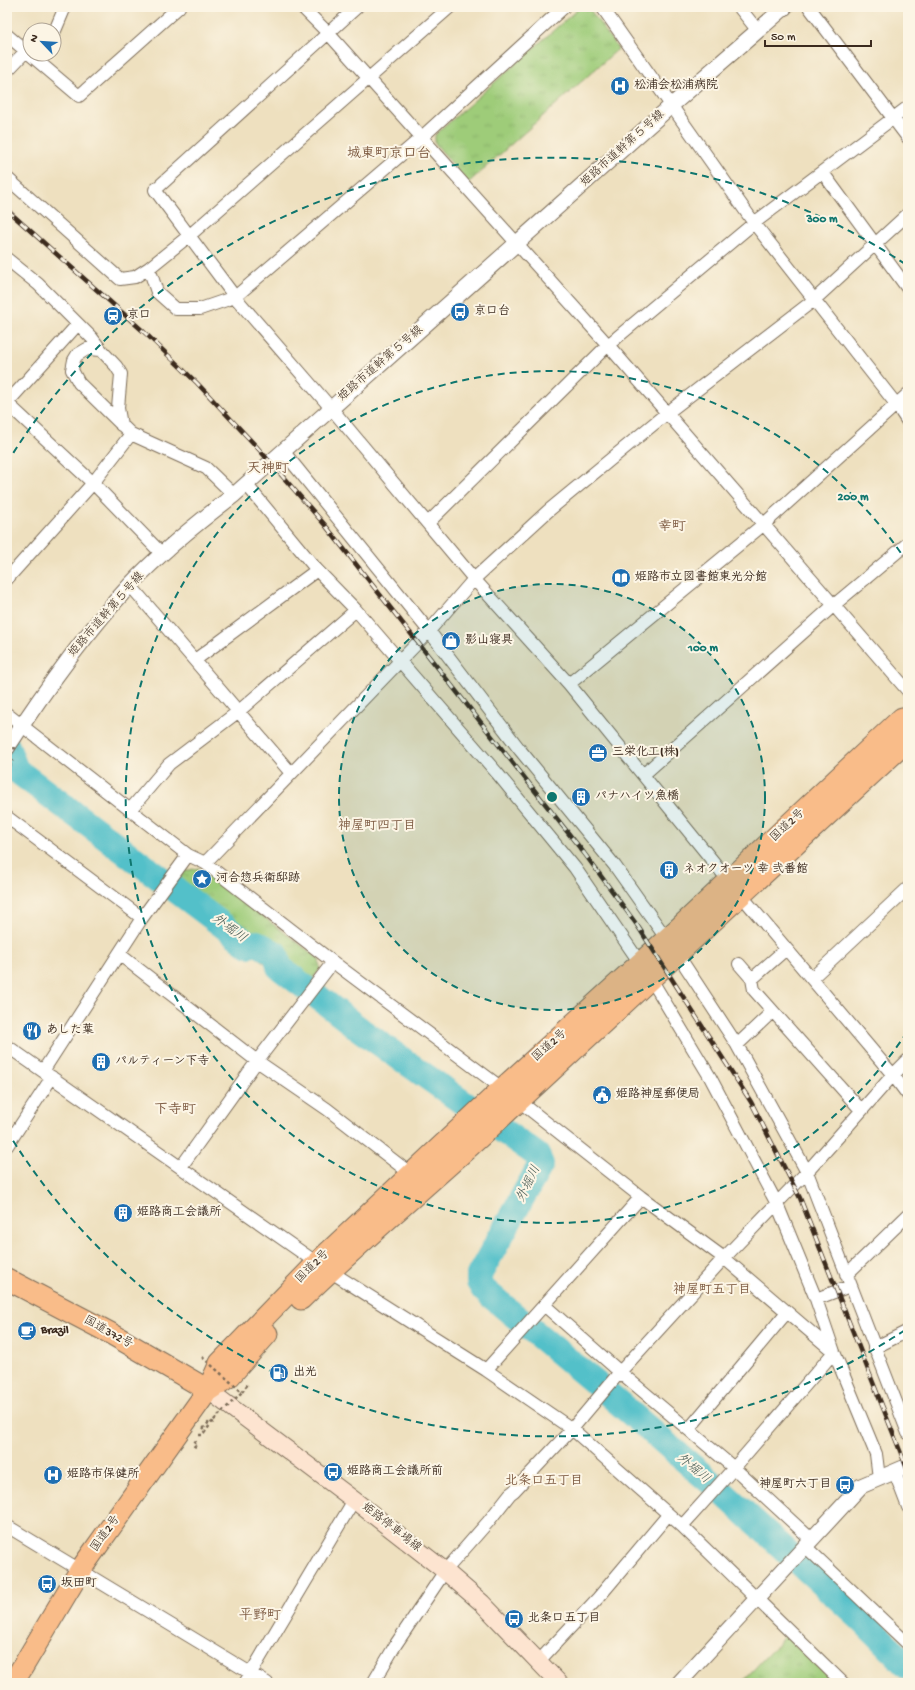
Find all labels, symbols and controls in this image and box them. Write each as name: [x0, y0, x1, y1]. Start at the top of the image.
north arrow: [22, 22, 62, 62]
scale bar: [765, 22, 871, 48]
text: 50 m: [771, 31, 796, 45]
text: N: [28, 33, 42, 44]
hospital icon: 松浦会松浦病院: [609, 75, 631, 97]
place label: 松浦会松浦病院: [634, 77, 718, 93]
street label: 姫路市道幹第５号線: [578, 107, 668, 190]
district label: 城東町京口台: [347, 146, 431, 163]
text: 300 m: [805, 213, 838, 227]
bus stop icon: 京口台: [449, 301, 471, 323]
place label: 京口台: [474, 304, 510, 319]
station icon: 京口: [102, 305, 124, 327]
place label: 京口: [127, 308, 151, 323]
street label: 姫路市道幹第５号線: [335, 323, 426, 405]
district label: 天神町: [247, 461, 289, 478]
text: 200 m: [838, 491, 869, 505]
district label: 幸町: [658, 519, 686, 536]
library icon: 姫路市立図書館東光分館: [610, 567, 632, 589]
street label: 姫路市道幹第５号線: [66, 569, 148, 660]
place label: 姫路市立図書館東光分館: [635, 570, 767, 585]
shop icon: 影山寝具: [440, 630, 462, 652]
place label: 影山寝具: [465, 633, 513, 648]
text: 100 m: [687, 642, 718, 656]
office icon: 三栄化工(株): [587, 742, 609, 764]
place label: 三栄化工(株): [612, 745, 679, 760]
building icon: パナハイツ魚橋: [570, 786, 592, 808]
place label: パナハイツ魚橋: [595, 789, 679, 804]
centre of rings: [545, 790, 559, 804]
street label: 国道2号: [767, 806, 808, 845]
district label: 神屋町四丁目: [338, 818, 416, 834]
building icon: ネオクオーツ 幸 弐番館: [658, 859, 680, 881]
place label: ネオクオーツ 幸 弐番館: [683, 862, 808, 877]
place icon: 河合惣兵衛邸跡: [191, 868, 213, 890]
place label: 河合惣兵衛邸跡: [216, 871, 300, 886]
water label: 外堀川: [209, 911, 250, 947]
restaurant icon: あした葉: [21, 1020, 43, 1042]
place label: あした葉: [46, 1023, 94, 1038]
street label: 国道2号: [529, 1026, 570, 1065]
building icon: パルティーン下寺: [90, 1051, 112, 1073]
place label: パルティーン下寺: [115, 1054, 210, 1069]
public building icon: 姫路神屋郵便局: [591, 1084, 613, 1106]
place label: 姫路神屋郵便局: [616, 1087, 700, 1102]
district label: 下寺町: [154, 1102, 196, 1119]
water label: 外堀川: [513, 1163, 544, 1205]
building icon: 姫路商工会議所: [112, 1202, 134, 1224]
place label: 姫路商工会議所: [137, 1205, 222, 1220]
street label: 国道2号: [293, 1247, 333, 1287]
district label: 神屋町五丁目: [673, 1282, 751, 1298]
street label: 国道372号: [81, 1313, 136, 1352]
cafe icon: Brazil: [16, 1320, 38, 1342]
place label: Brazil: [40, 1324, 69, 1338]
fuel station icon: 出光: [268, 1362, 290, 1384]
place label: 出光: [293, 1365, 317, 1380]
water label: 外堀川: [673, 1450, 713, 1487]
bus stop icon: 姫路商工会議所前: [322, 1461, 344, 1483]
hospital icon: 姫路市保健所: [42, 1464, 64, 1486]
place label: 姫路商工会議所前: [347, 1464, 443, 1479]
place label: 姫路市保健所: [67, 1467, 140, 1482]
district label: 北条口五丁目: [505, 1473, 583, 1489]
bus stop icon: 神屋町六丁目: [834, 1474, 856, 1496]
place label: 神屋町六丁目: [759, 1477, 831, 1492]
street label: 姫路停車場線: [358, 1500, 424, 1556]
street label: 国道2号: [87, 1512, 124, 1555]
bus stop icon: 坂田町: [36, 1573, 58, 1595]
place label: 坂田町: [61, 1576, 97, 1591]
district label: 平野町: [239, 1607, 281, 1625]
bus stop icon: 北条口五丁目: [503, 1608, 525, 1630]
place label: 北条口五丁目: [528, 1611, 600, 1626]

